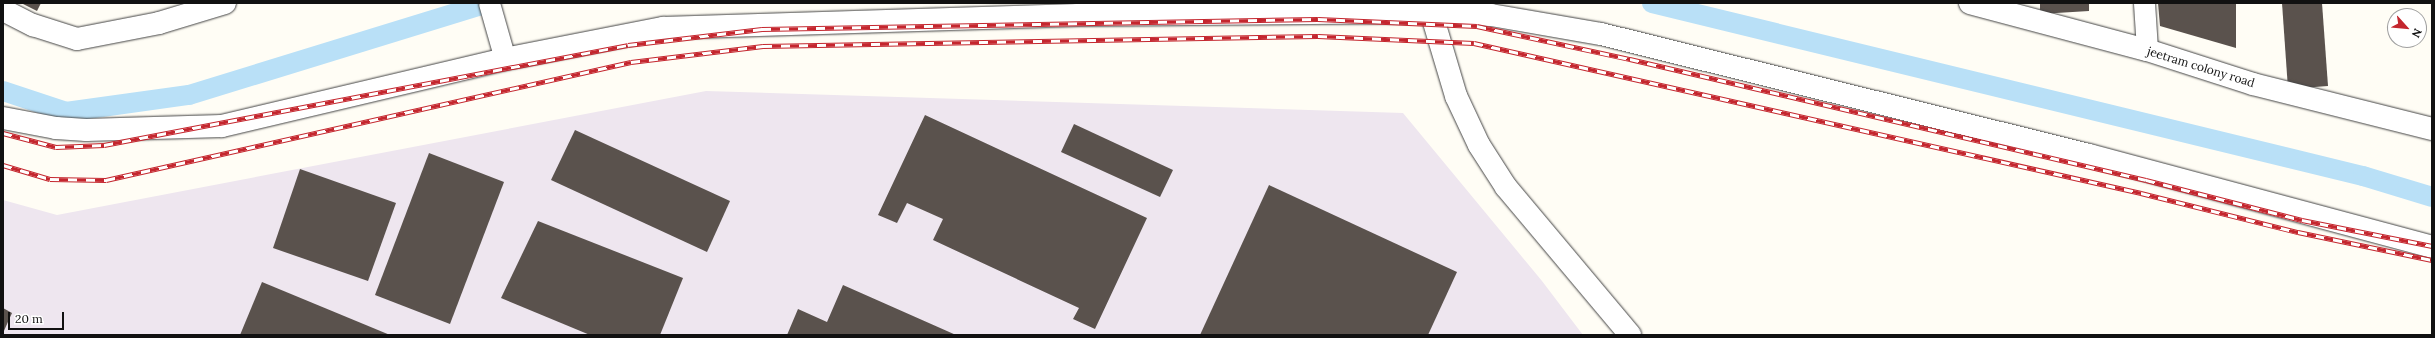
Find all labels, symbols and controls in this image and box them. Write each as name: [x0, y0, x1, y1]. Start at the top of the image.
north arrow: [2387, 8, 2427, 48]
text: N: [2409, 26, 2425, 40]
street label: jeetram colony road: [2146, 44, 2256, 90]
scale bar: [10, 304, 66, 330]
text: 20 m: [15, 311, 43, 326]

